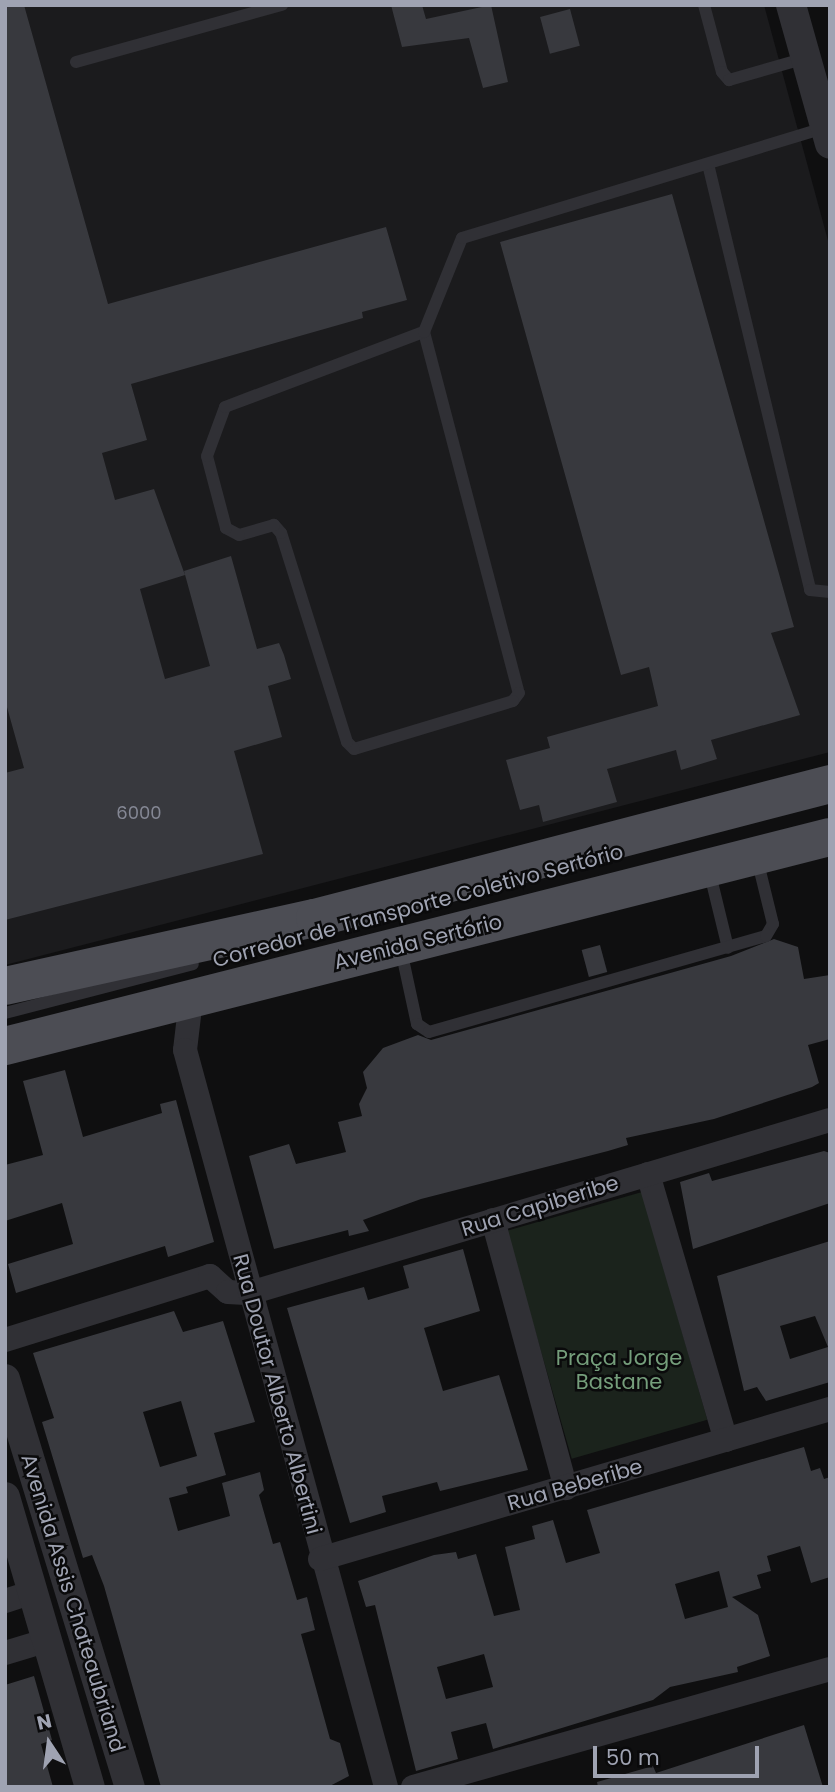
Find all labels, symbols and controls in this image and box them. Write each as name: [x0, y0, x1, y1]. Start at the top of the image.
house number: 6000: [116, 802, 162, 824]
street label: Corredor de Transporte Coletivo Sertório: [210, 839, 626, 973]
street label: Avenida Sertório: [331, 909, 505, 975]
street label: Rua Capiberibe: [458, 1170, 622, 1242]
street label: Rua Doutor Alberto Albertini: [227, 1251, 327, 1537]
park label: Praça Jorge Bastane: [556, 1345, 682, 1395]
street label: Avenida Assis Chateaubriand: [16, 1451, 130, 1755]
street label: Rua Beberibe: [505, 1454, 645, 1516]
text: N: [34, 1707, 54, 1737]
north arrow: [14, 1708, 84, 1778]
scale bar: [597, 1732, 763, 1776]
text: 50 m: [606, 1743, 660, 1772]

